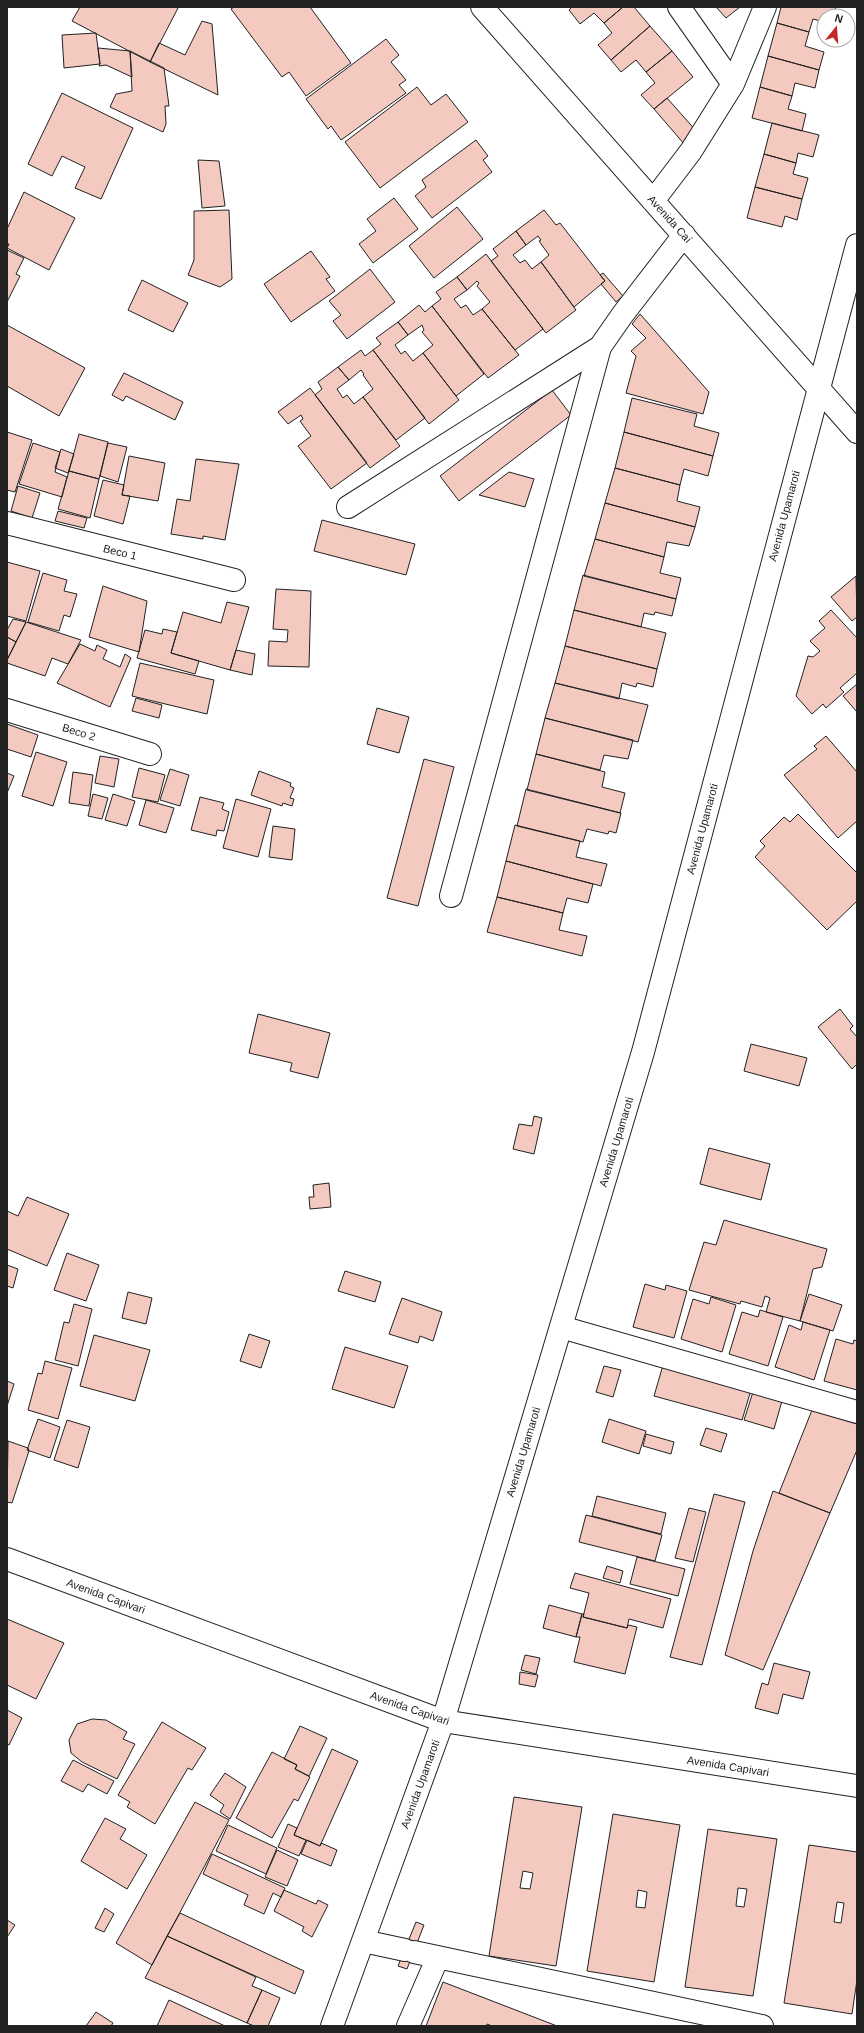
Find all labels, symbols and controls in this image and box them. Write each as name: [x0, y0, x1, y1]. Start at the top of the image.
north arrow: [816, 8, 856, 48]
text: N: [833, 12, 845, 25]
street label: Avenida Caí: [646, 193, 694, 245]
street label: Avenida Upamaroti: [766, 469, 802, 563]
street label: Beco 1: [102, 542, 138, 562]
street label: Beco 2: [61, 721, 97, 743]
street label: Avenida Upamaroti: [684, 782, 720, 876]
street label: Avenida Upamaroti: [597, 1096, 635, 1188]
street label: Avenida Upamaroti: [504, 1406, 542, 1498]
street label: Avenida Capivari: [65, 1576, 147, 1616]
street label: Avenida Capivari: [369, 1689, 451, 1727]
street label: Avenida Upamaroti: [398, 1738, 442, 1830]
street label: Avenida Capivari: [686, 1754, 770, 1778]

